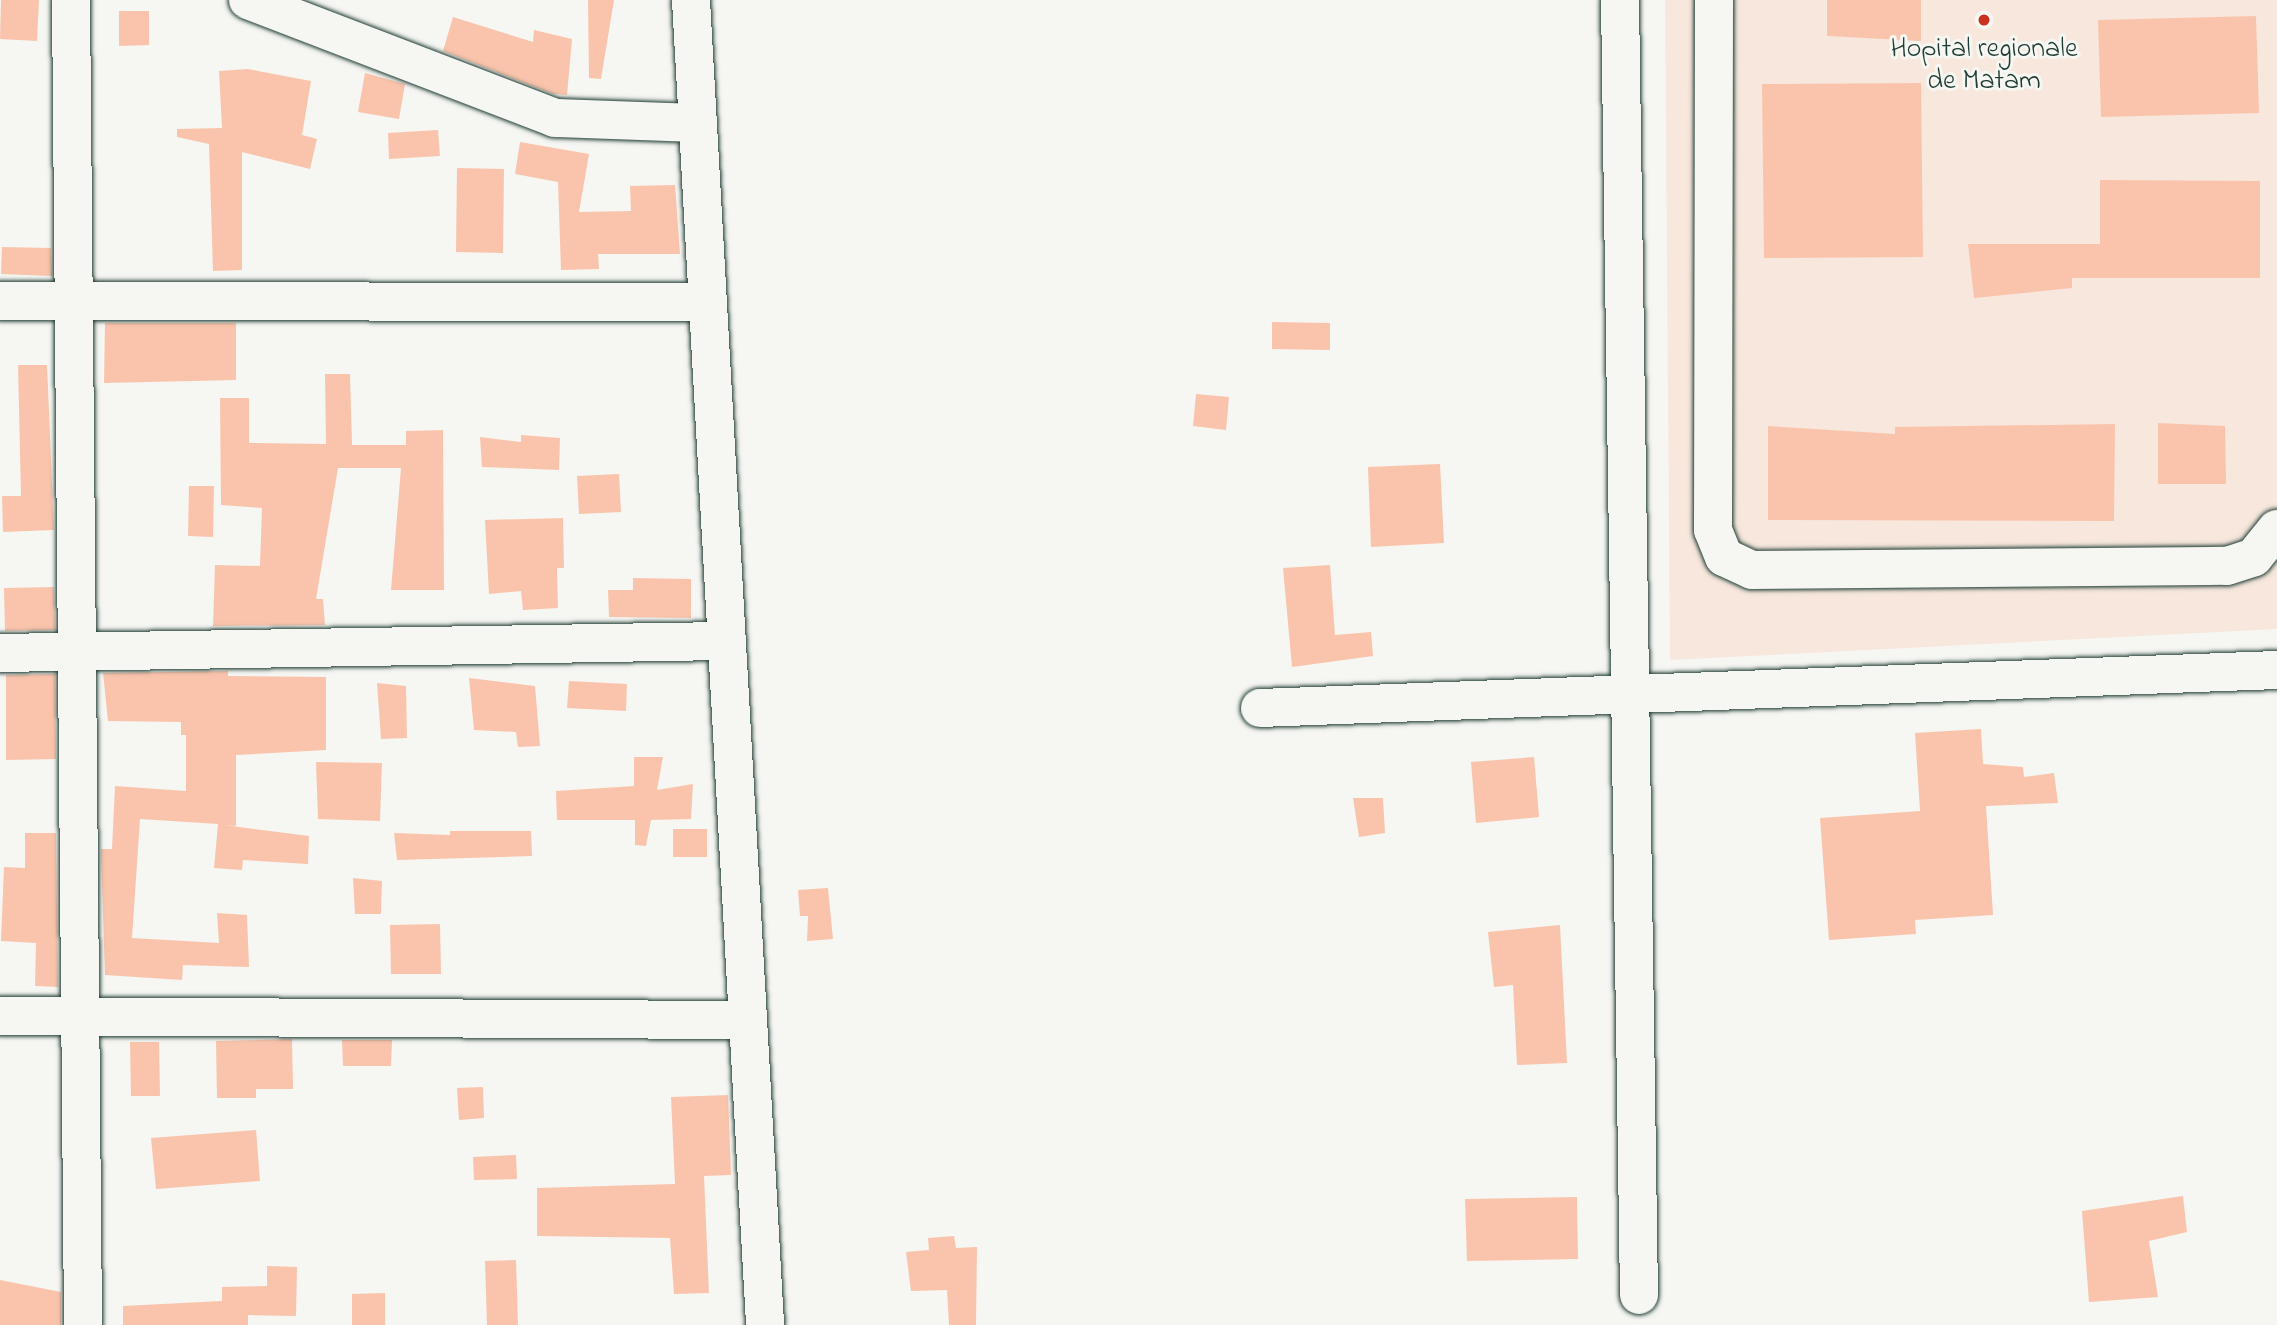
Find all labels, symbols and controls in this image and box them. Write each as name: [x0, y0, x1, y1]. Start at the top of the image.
marker: Hopital regionale de Matam: [1974, 10, 1994, 30]
place label: Hopital regionale de Matam: [1891, 33, 2077, 99]

